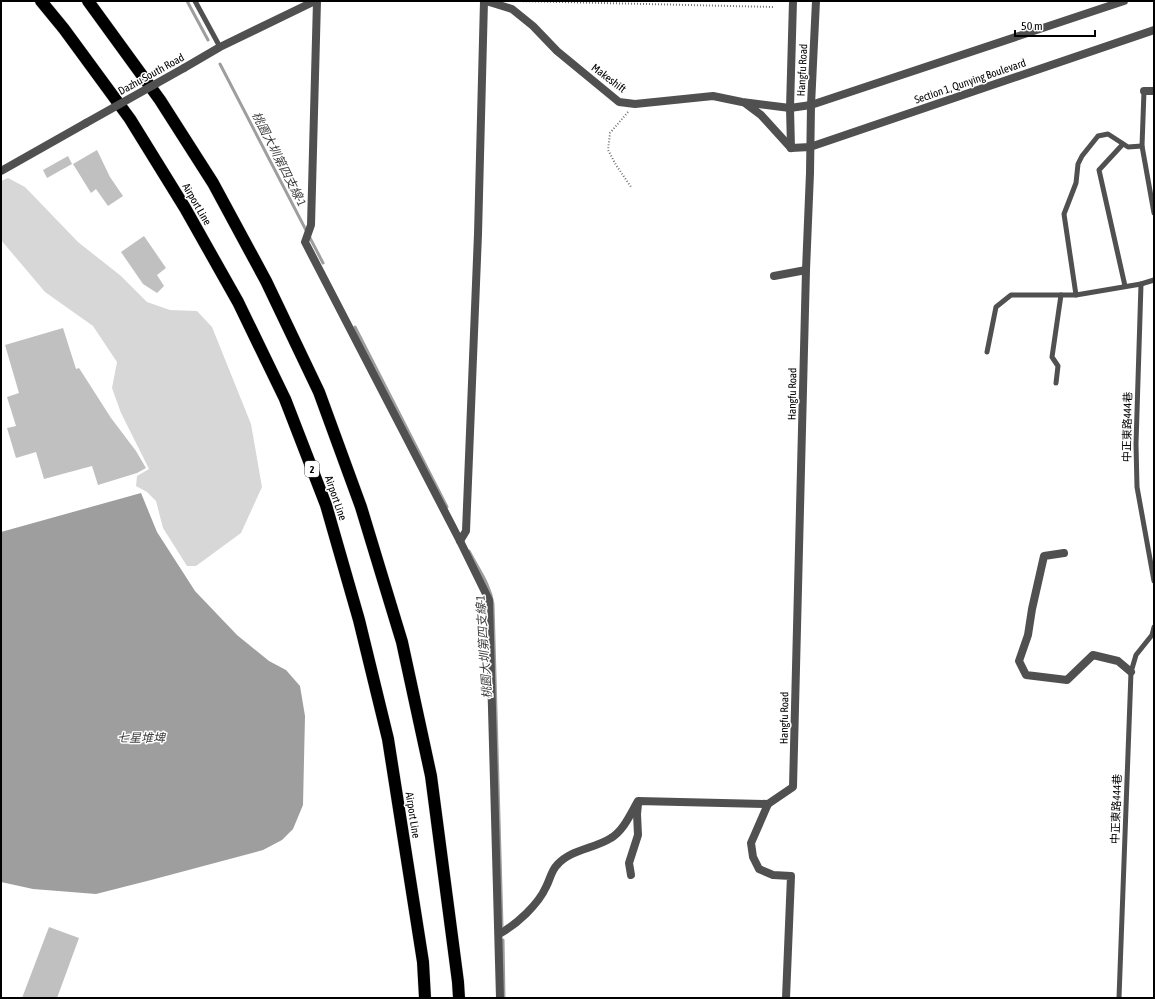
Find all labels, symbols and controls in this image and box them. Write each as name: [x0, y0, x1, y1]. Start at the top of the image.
scale bar: [1015, 12, 1095, 38]
text: 50 m: [1021, 19, 1043, 33]
street label: Hangfu Road: [795, 44, 809, 96]
street label: Dazhu South Road: [116, 51, 186, 97]
street label: Section 1, Qunying Boulevard: [913, 56, 1027, 106]
street label: Makeshift: [589, 61, 629, 95]
water label: 桃園大圳第四支線-1: [249, 109, 309, 209]
street label: Airport Line: [180, 181, 214, 227]
street label: Hangfu Road: [786, 368, 798, 420]
street label: 中正東路444巷: [1120, 392, 1134, 462]
road number: 2: [305, 461, 319, 477]
street label: Airport Line: [323, 474, 349, 522]
water label: 桃園大圳第四支線-1: [473, 595, 495, 699]
street label: Hangfu Road: [778, 692, 790, 744]
water label: 七星堆埤: [117, 731, 167, 745]
street label: 中正東路444巷: [1109, 774, 1123, 844]
street label: Airport Line: [403, 791, 423, 839]

